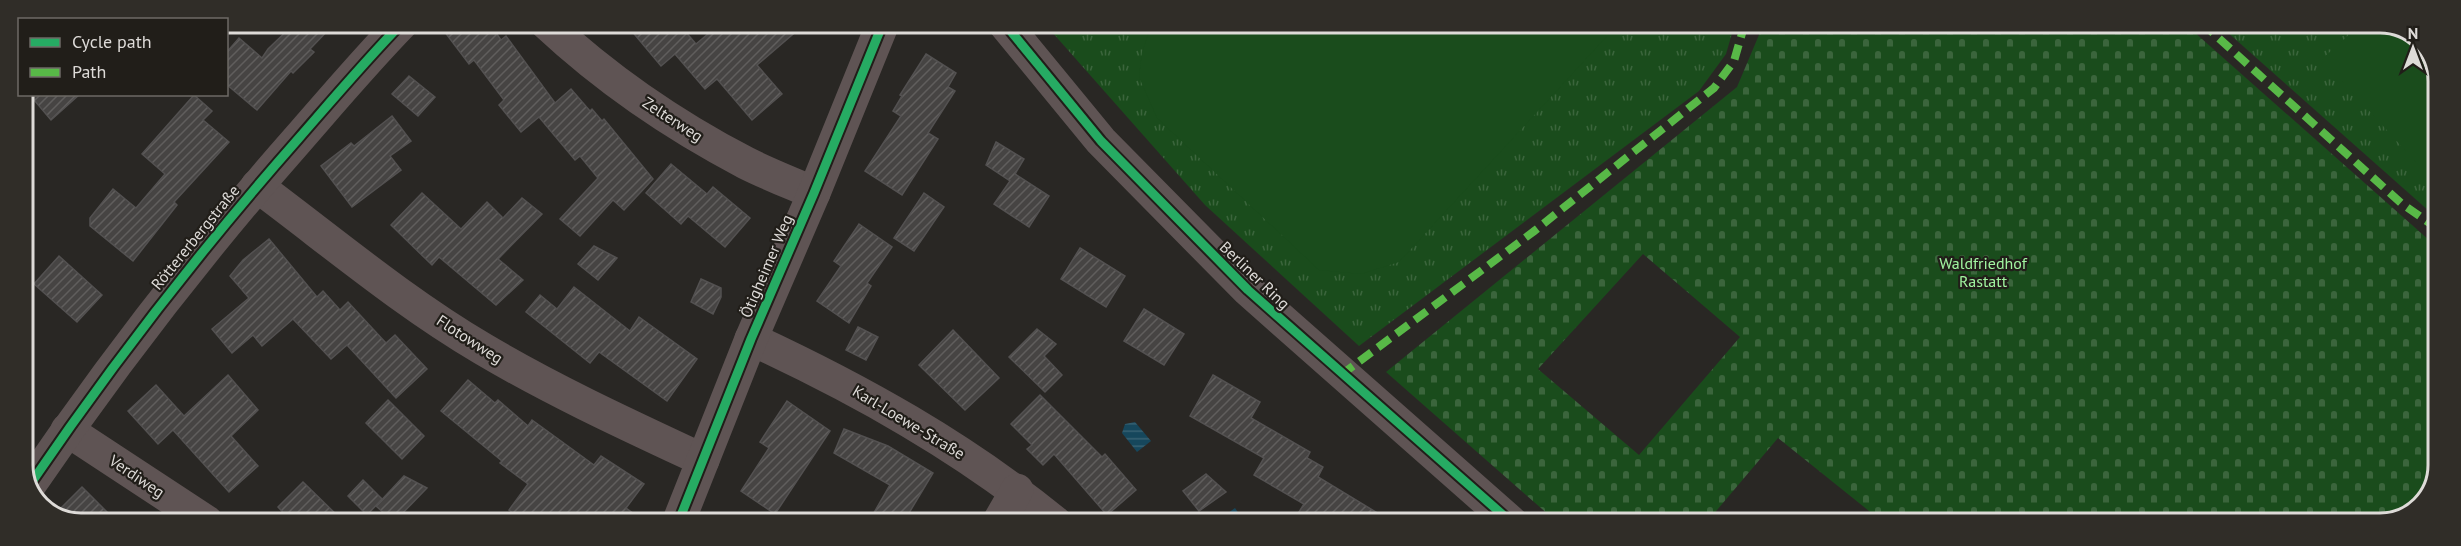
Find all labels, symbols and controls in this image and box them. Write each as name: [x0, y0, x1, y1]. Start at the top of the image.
legend: [18, 18, 228, 96]
north arrow: [2383, 18, 2443, 78]
text: N: [2408, 23, 2418, 43]
text: Cycle path: [72, 30, 152, 53]
text: Path: [72, 60, 106, 83]
street label: Zelterweg: [639, 92, 707, 146]
street label: Röttererbergstraße: [147, 181, 243, 293]
street label: Ötigheimer Weg: [735, 211, 797, 321]
street label: Berliner Ring: [1216, 237, 1294, 313]
park label: Waldfriedhof Rastatt: [1939, 253, 2028, 291]
street label: Flotowweg: [433, 310, 507, 368]
street label: Karl-Loewe-Straße: [849, 381, 969, 463]
street label: Verdiweg: [105, 450, 169, 502]

